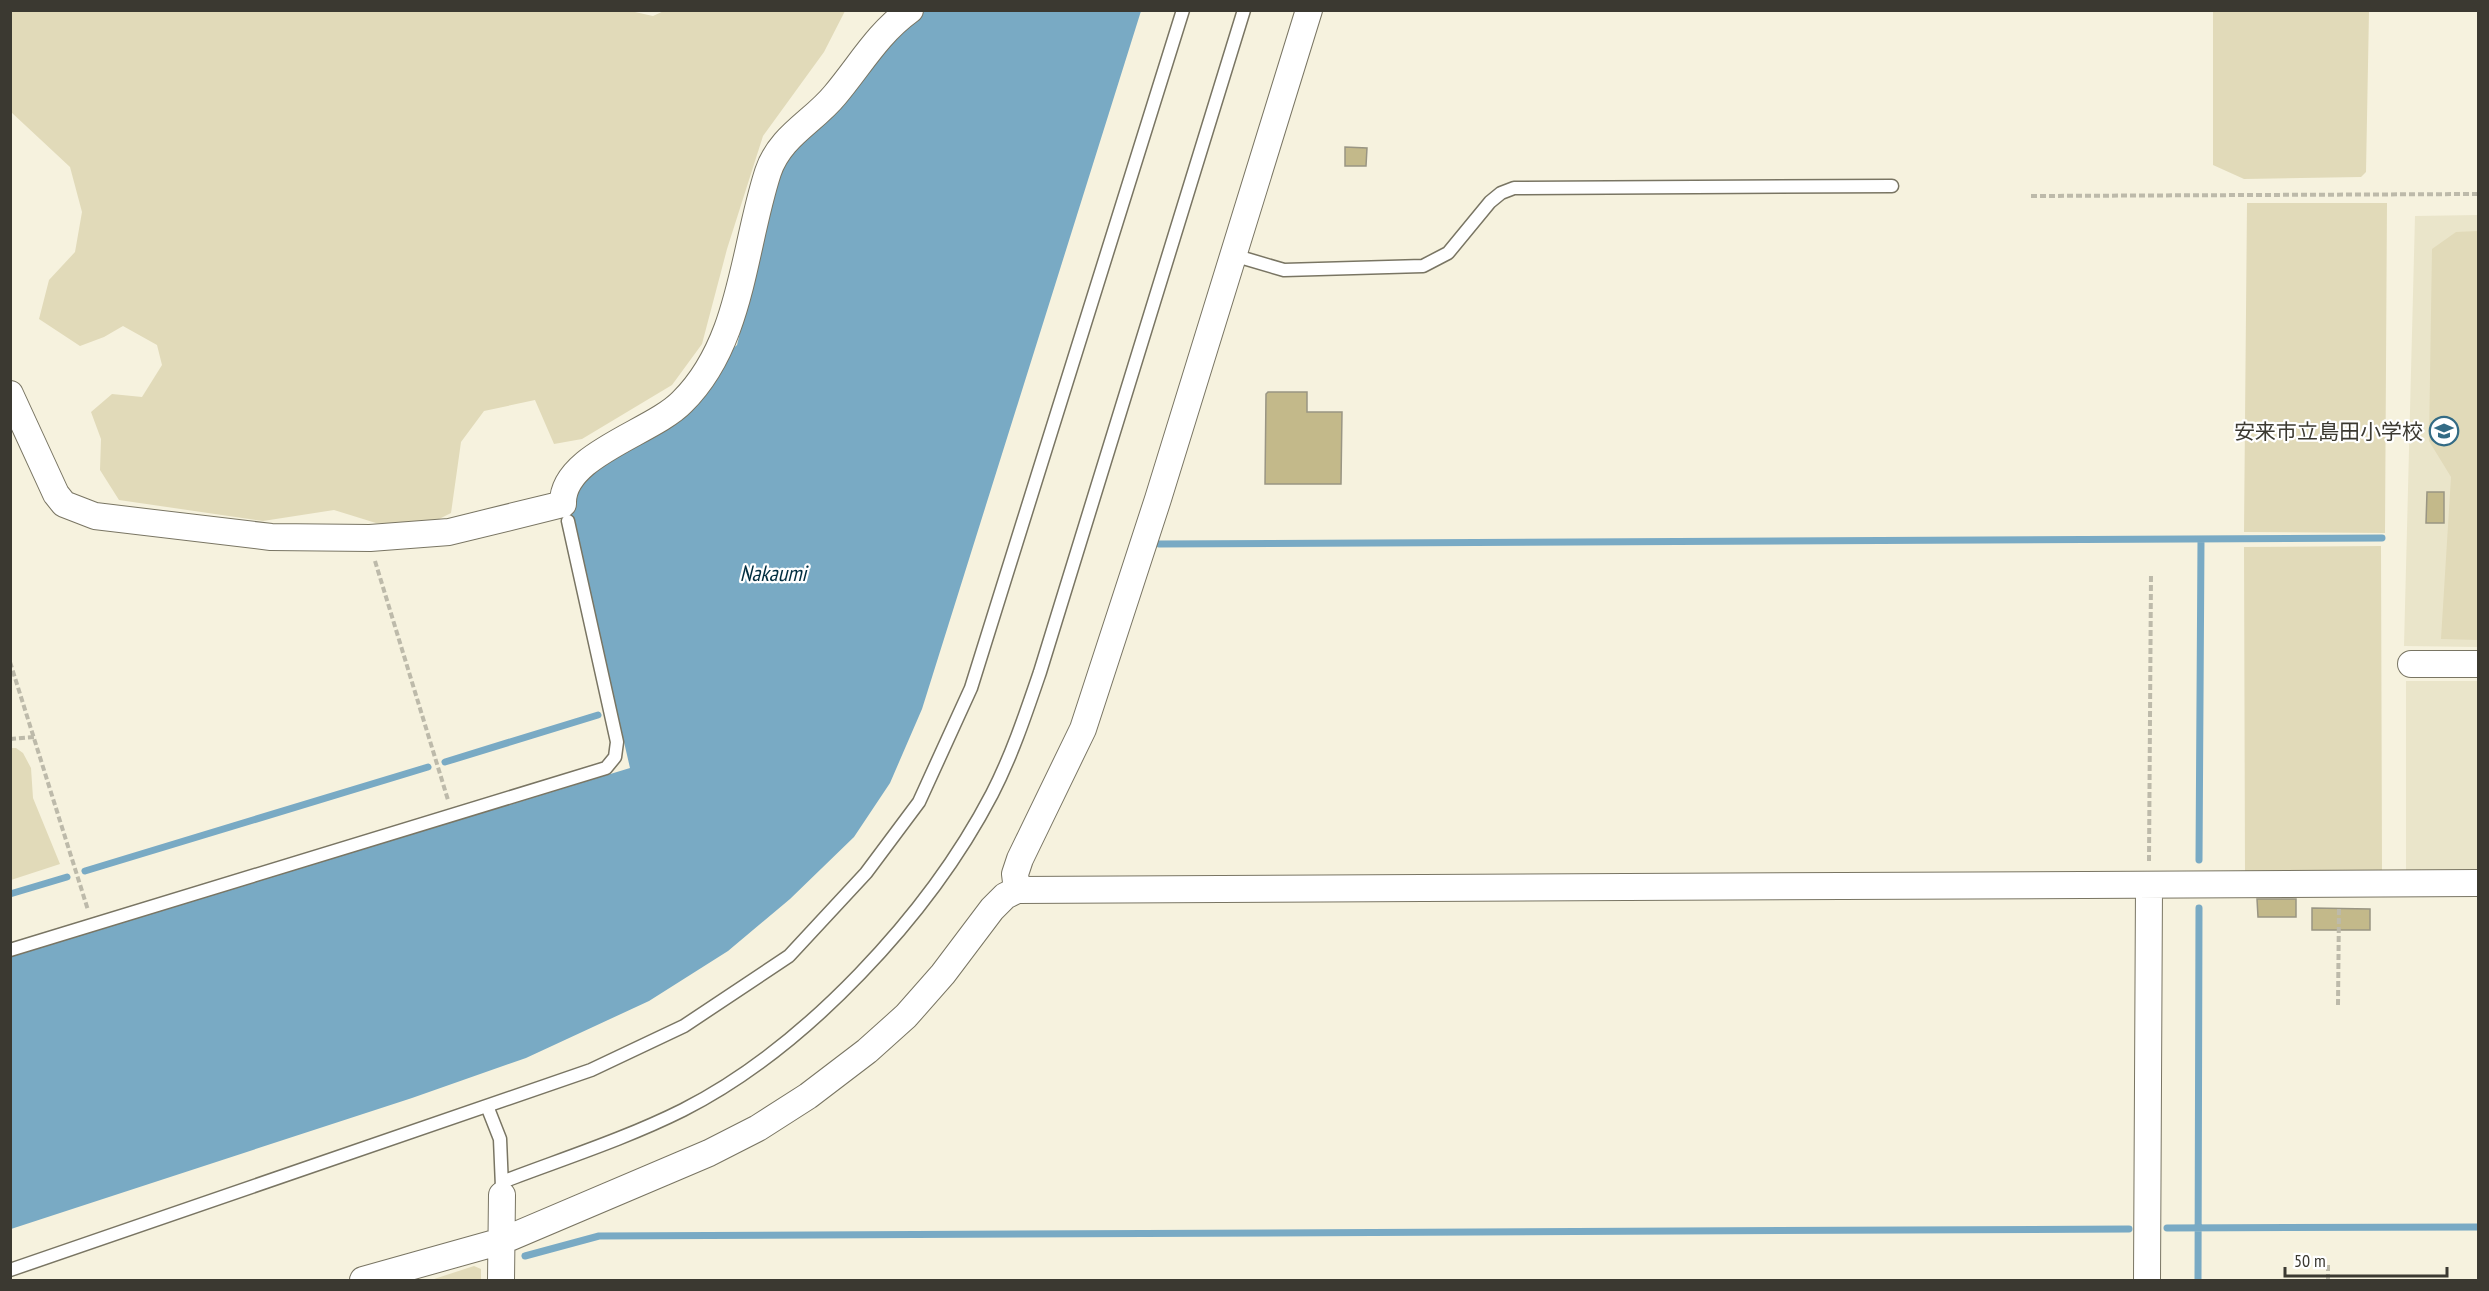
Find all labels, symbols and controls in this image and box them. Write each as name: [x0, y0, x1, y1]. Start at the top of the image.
school or university icon: 安来市立島田小学校: [2428, 415, 2460, 447]
place label: 安来市立島田小学校: [2234, 418, 2423, 445]
water label: Nakaumi: [740, 559, 810, 587]
scale bar: [2285, 1240, 2447, 1278]
text: 50 m: [2294, 1249, 2326, 1272]

